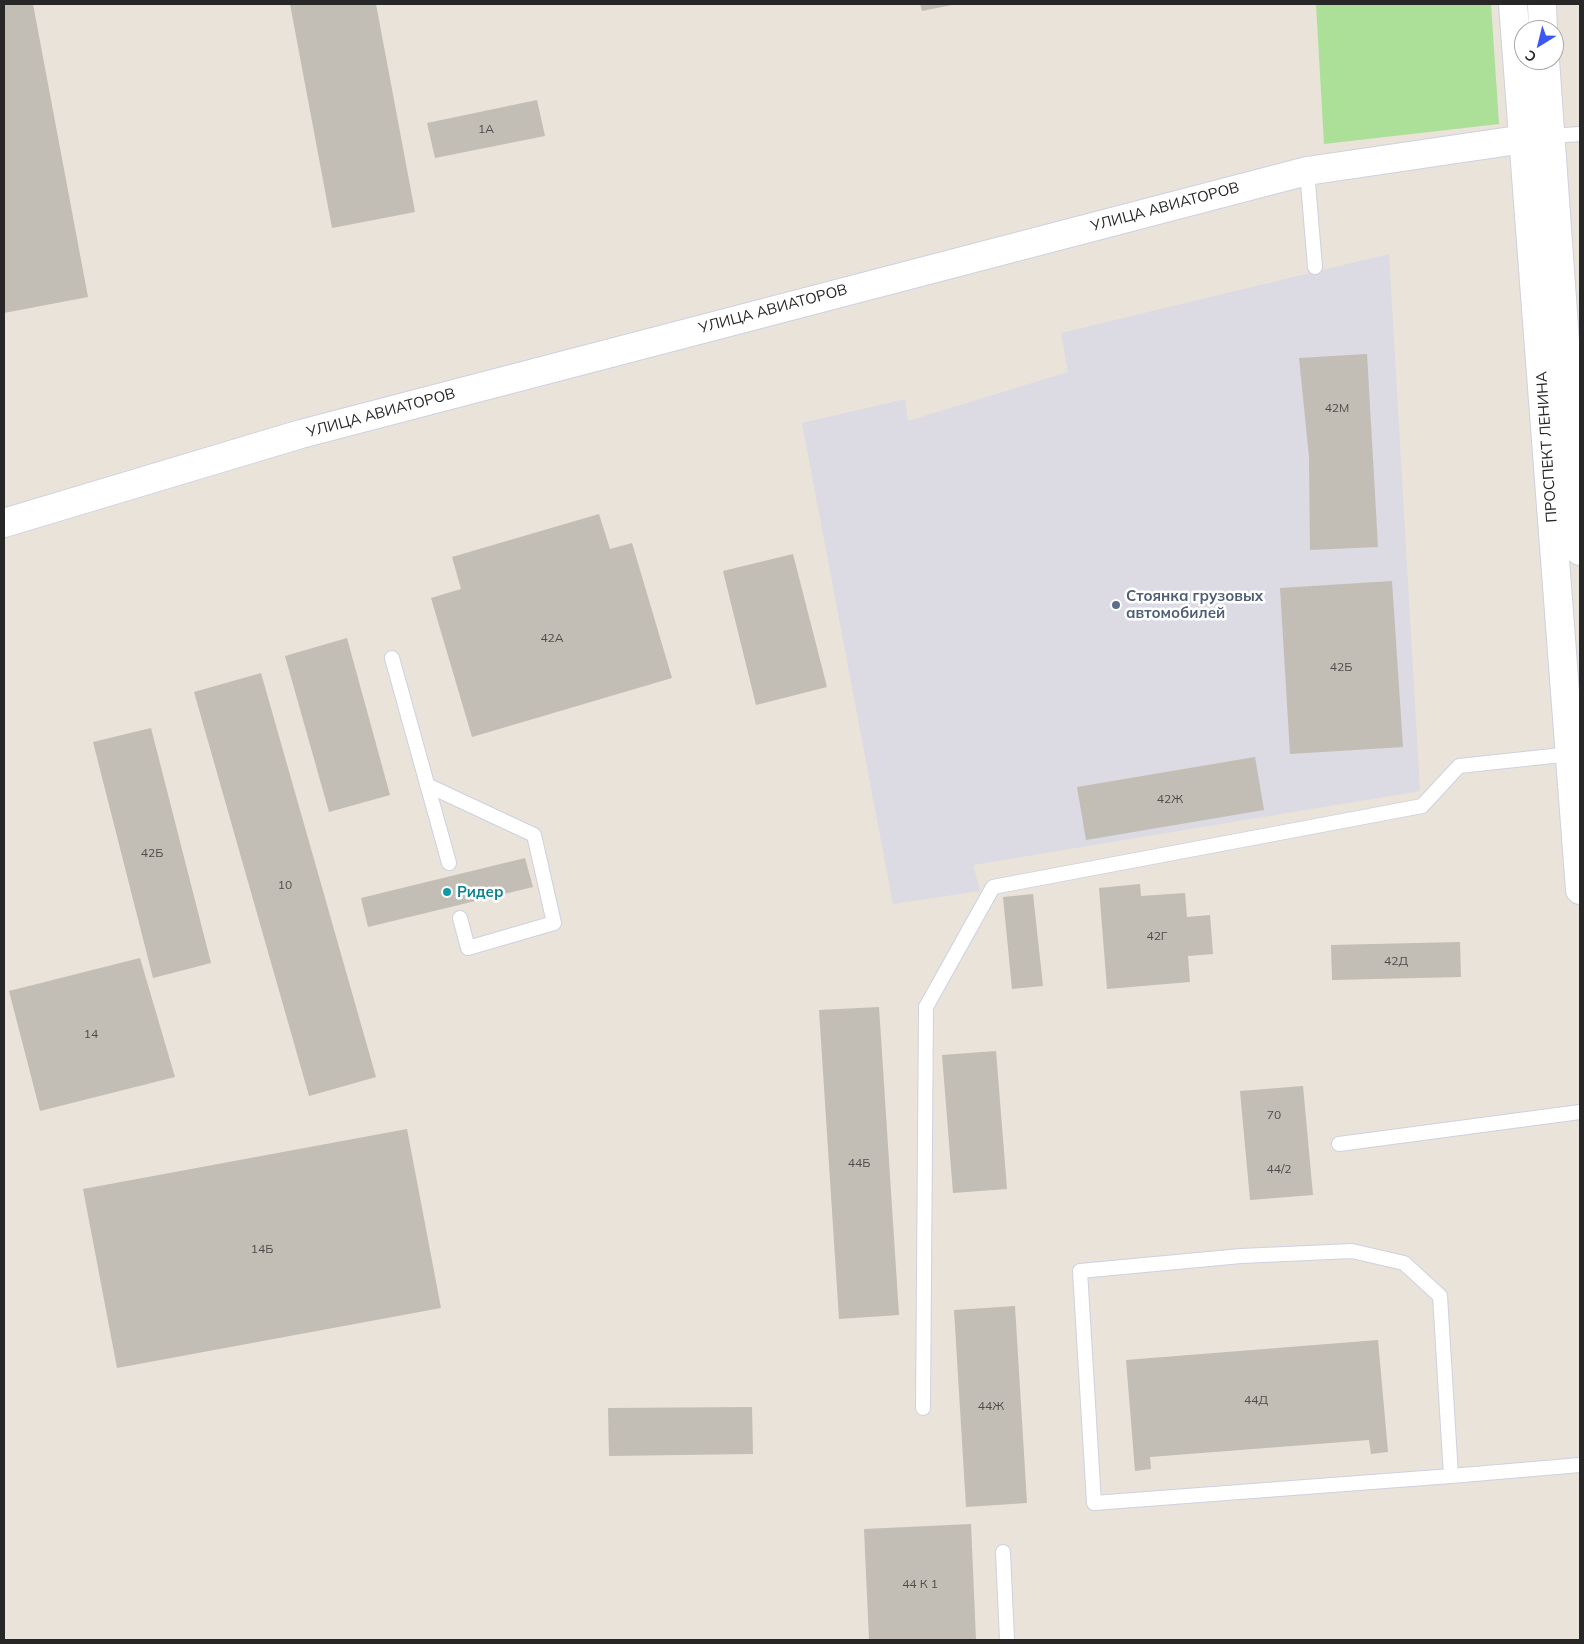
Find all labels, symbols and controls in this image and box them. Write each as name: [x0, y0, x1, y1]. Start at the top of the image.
north arrow: [1514, 20, 1564, 70]
text: С: [1522, 46, 1540, 66]
house number: 1А: [478, 122, 494, 136]
street label: УЛИЦА АВИАТОРОВ: [1089, 178, 1241, 236]
street label: УЛИЦА АВИАТОРОВ: [697, 280, 849, 338]
street label: ПРОСПЕКТ ЛЕНИНА: [1533, 371, 1561, 523]
street label: УЛИЦА АВИАТОРОВ: [305, 384, 457, 442]
house number: 42М: [1325, 401, 1349, 415]
place label: Стоянка грузовых автомобилей: [1126, 587, 1263, 622]
marker: Стоянка грузовых автомобилей: [1110, 599, 1122, 611]
house number: 42А: [540, 631, 564, 645]
house number: 42Б: [1330, 660, 1352, 674]
house number: 42Ж: [1157, 792, 1183, 806]
house number: 42Б: [141, 846, 163, 860]
house number: 10: [278, 878, 292, 892]
place label: Ридер: [457, 883, 503, 901]
marker: Ридер: [441, 886, 453, 898]
house number: 42Г: [1146, 929, 1168, 943]
house number: 42Д: [1384, 954, 1408, 968]
house number: 14: [84, 1027, 98, 1041]
house number: 70: [1267, 1108, 1281, 1122]
house number: 44Б: [848, 1156, 870, 1170]
house number: 44/2: [1266, 1162, 1292, 1176]
house number: 14Б: [251, 1242, 273, 1256]
house number: 44Д: [1244, 1393, 1268, 1407]
house number: 44Ж: [978, 1399, 1004, 1413]
house number: 44 К 1: [902, 1577, 938, 1591]

